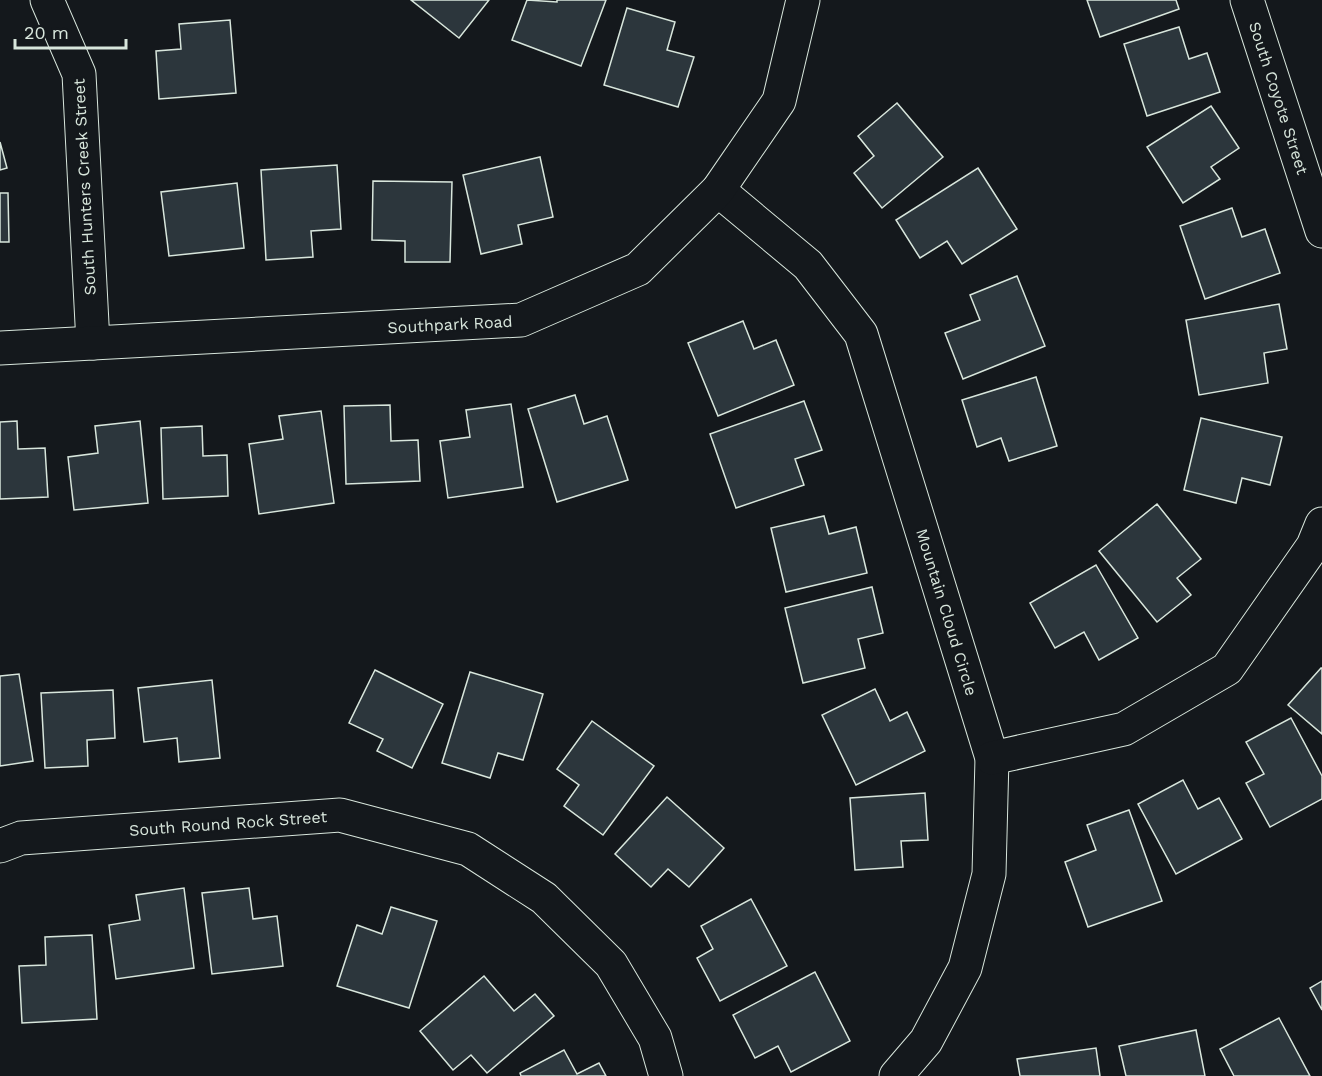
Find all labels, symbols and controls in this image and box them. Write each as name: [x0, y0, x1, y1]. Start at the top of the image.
scale bar: [15, 12, 126, 50]
street label: South Coyote Street: [1245, 19, 1312, 177]
text: 20 m: [24, 22, 69, 43]
street label: South Hunters Creek Street: [69, 78, 100, 296]
street label: Southpark Road: [387, 312, 513, 337]
street label: Mountain Cloud Circle: [912, 526, 981, 698]
street label: South Round Rock Street: [128, 807, 328, 840]

